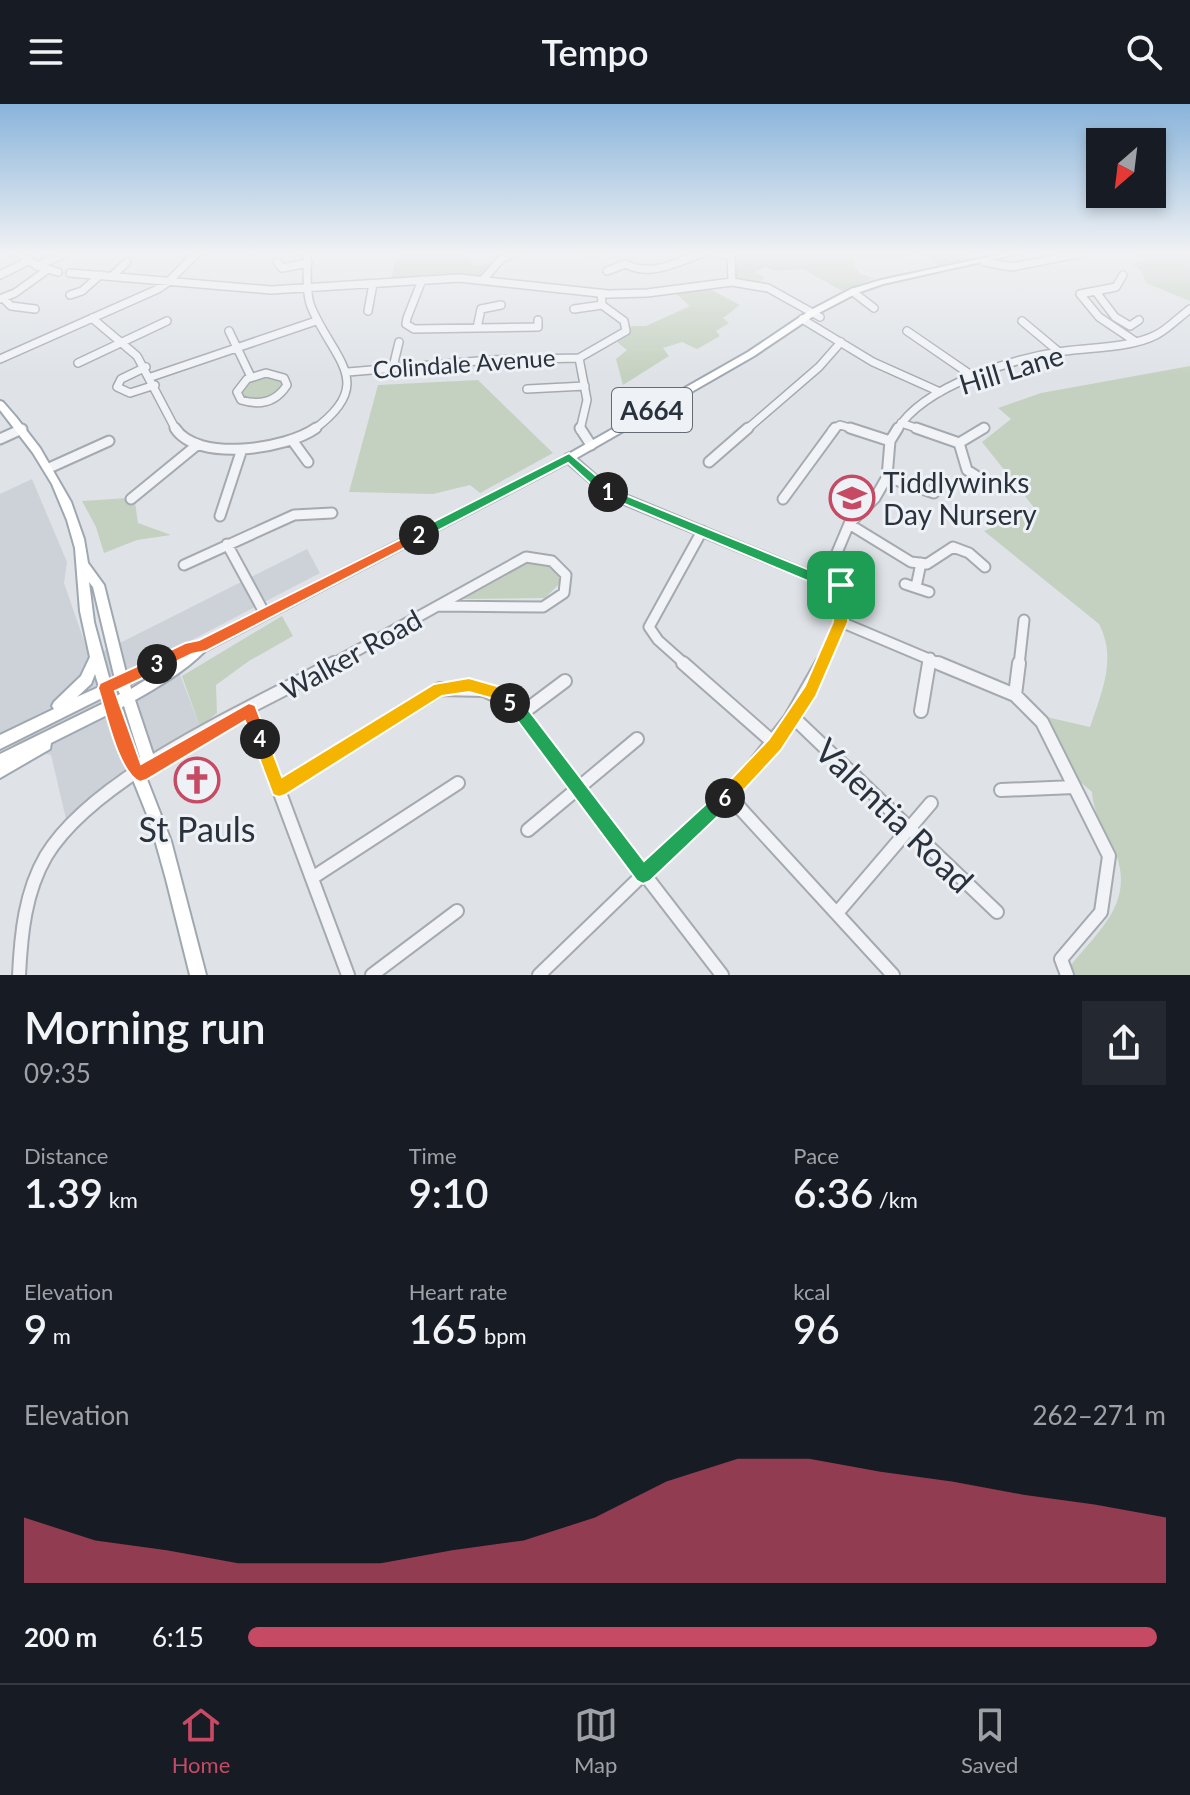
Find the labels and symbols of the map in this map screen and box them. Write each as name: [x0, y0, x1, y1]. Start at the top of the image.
north arrow: [1086, 128, 1166, 208]
street label: Hill Lane: [955, 337, 1067, 401]
street label: Colindale Avenue: [372, 342, 556, 384]
road number: A664: [612, 388, 692, 432]
place label: Tiddlywinks Day Nursery: [883, 465, 1037, 531]
pin: 1: [588, 472, 628, 512]
school or university icon: Tiddlywinks Day Nursery: [828, 474, 876, 522]
pin: 2: [399, 515, 439, 555]
pin: [807, 551, 875, 619]
street label: Walker Road: [275, 602, 427, 706]
pin: 3: [137, 644, 177, 684]
pin: 5: [490, 683, 530, 723]
pin: 4: [240, 719, 280, 759]
street label: Valentia Road: [807, 729, 983, 901]
church icon: St Pauls: [173, 756, 221, 804]
pin: 6: [705, 778, 745, 818]
place label: St Pauls: [138, 808, 256, 849]

